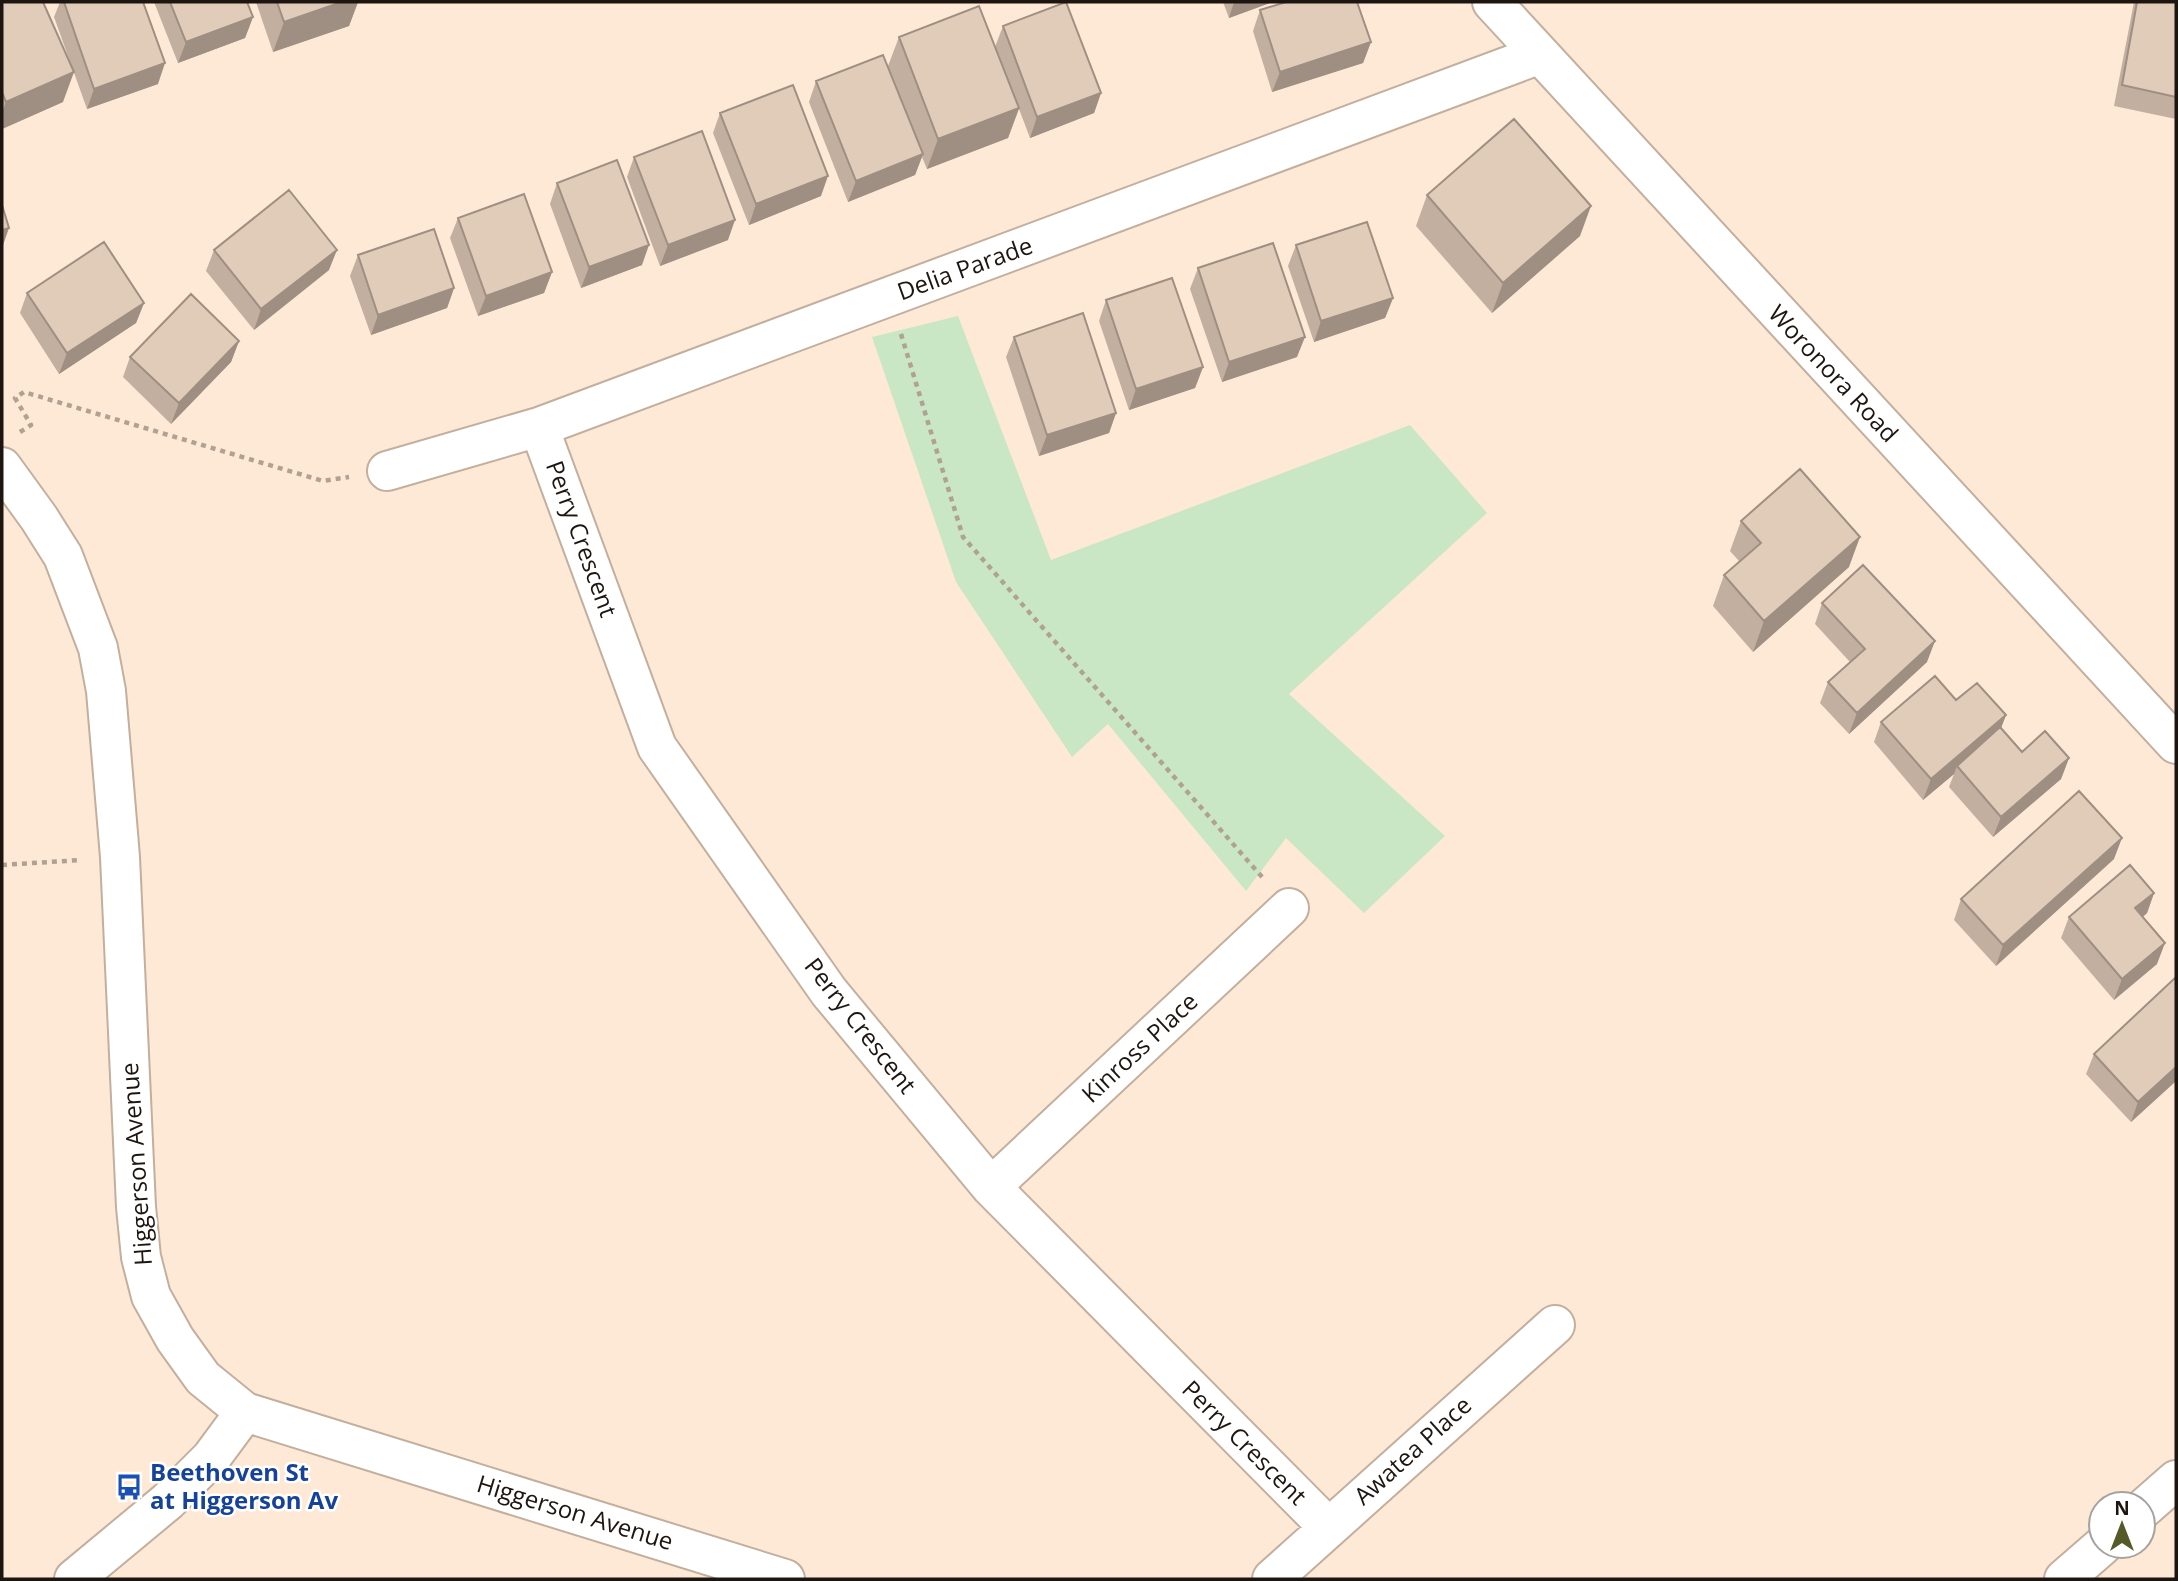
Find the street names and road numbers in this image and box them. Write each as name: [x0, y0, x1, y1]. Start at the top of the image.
street label: Delia Parade: [892, 228, 1037, 307]
street label: Woronora Road: [1762, 297, 1906, 449]
street label: Perry Crescent: [539, 456, 626, 621]
street label: Perry Crescent: [798, 950, 925, 1100]
street label: Kinross Place: [1074, 984, 1204, 1109]
street label: Higgerson Avenue: [112, 1061, 159, 1267]
street label: Perry Crescent: [1175, 1372, 1315, 1512]
street label: Awatea Place: [1346, 1388, 1478, 1512]
street label: Higgerson Avenue: [473, 1466, 678, 1557]

